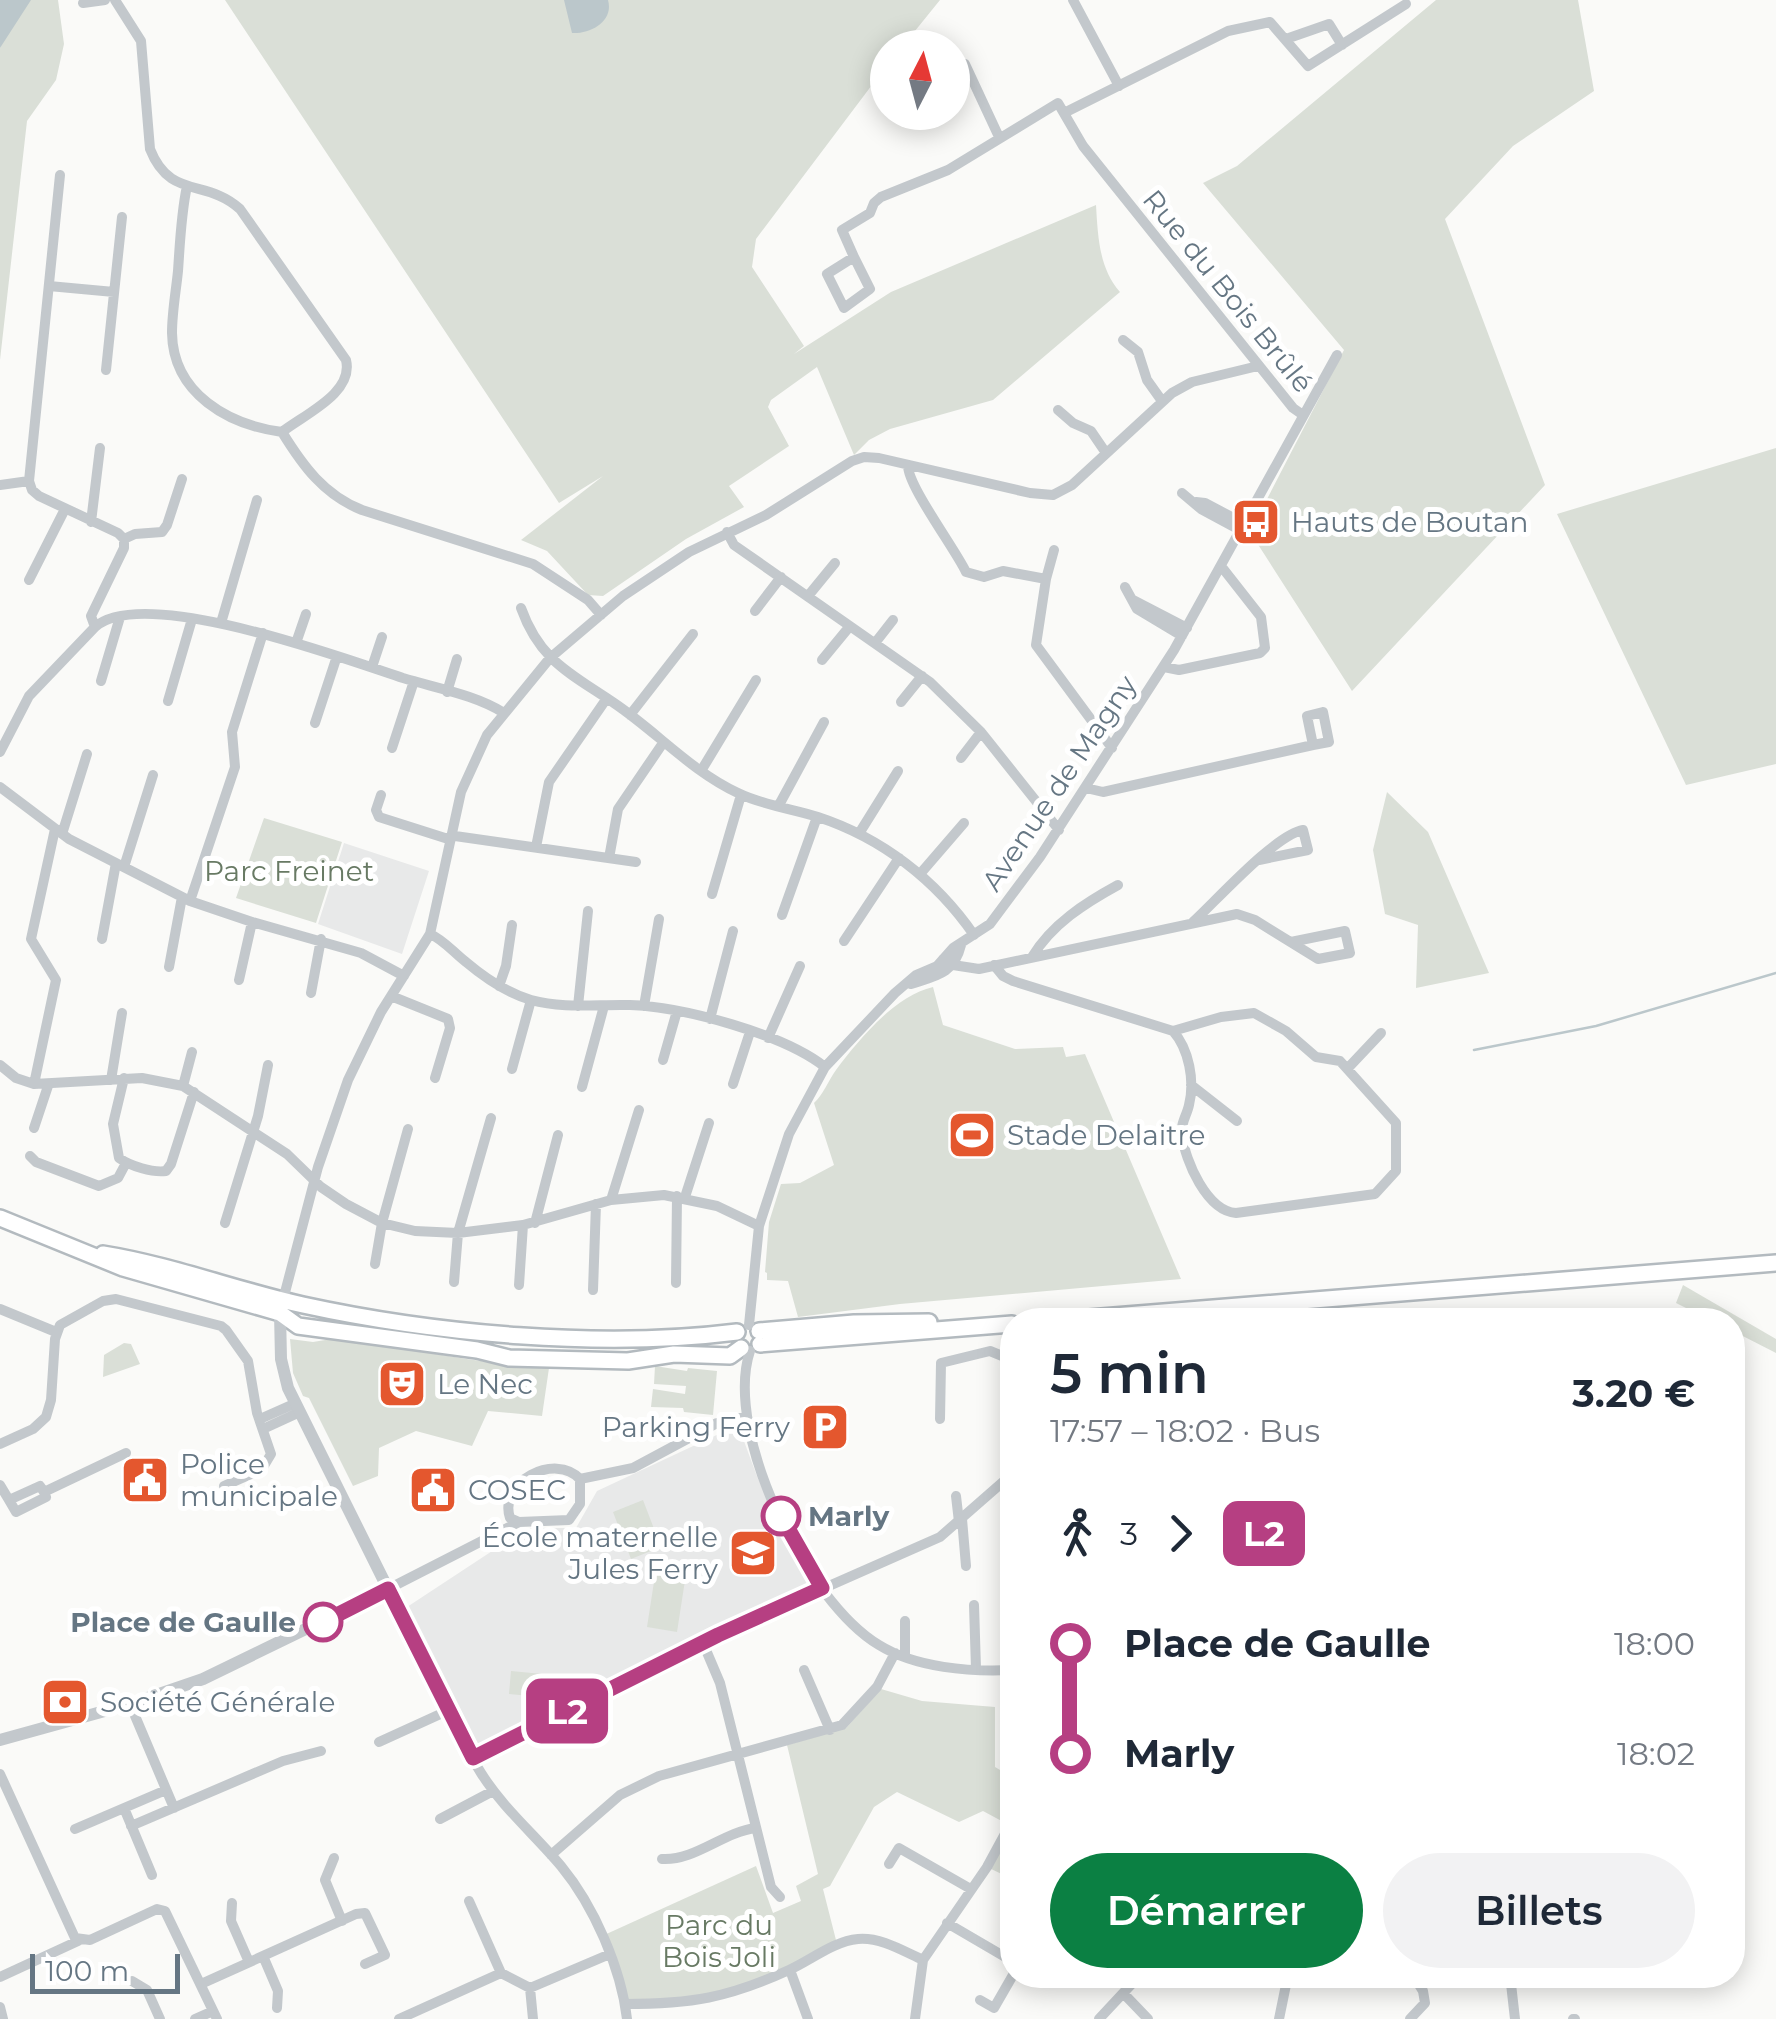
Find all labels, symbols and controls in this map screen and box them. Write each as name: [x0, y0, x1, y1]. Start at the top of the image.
north arrow: [870, 30, 970, 130]
map controls: [870, 30, 970, 130]
street label: Rue du Bois Brûlé: [1136, 183, 1320, 399]
bus stop icon: Hauts de Boutan: [1230, 496, 1282, 548]
place label: Hauts de Boutan: [1291, 505, 1528, 539]
street label: Avenue de Magny: [974, 668, 1144, 897]
park label: Parc Freinet: [204, 854, 374, 888]
sports icon: Stade Delaitre: [946, 1109, 998, 1161]
place label: Stade Delaitre: [1007, 1118, 1205, 1152]
text: 5 min: [1050, 1340, 1209, 1407]
theatre icon: Le Nec: [376, 1358, 428, 1410]
place label: Le Nec: [437, 1367, 533, 1401]
text: 3.20 €: [1572, 1370, 1695, 1417]
parking icon: Parking Ferry: [799, 1401, 851, 1453]
place label: Parking Ferry: [602, 1410, 791, 1444]
text: 17:57 – 18:02 · Bus: [1050, 1411, 1320, 1450]
place label: Police municipale: [180, 1447, 338, 1513]
public building icon: Police municipale: [119, 1454, 171, 1506]
public building icon: COSEC: [407, 1464, 459, 1516]
place label: COSEC: [468, 1473, 566, 1507]
marker: Marly: [762, 1497, 800, 1535]
place label: Marly: [808, 1499, 889, 1533]
icon: walk: [1050, 1506, 1105, 1561]
icon: forward: [1153, 1506, 1208, 1561]
text: L2: [1243, 1512, 1285, 1555]
text: 3: [1120, 1514, 1138, 1553]
place label: École maternelle Jules Ferry: [482, 1520, 719, 1586]
school or university icon: École maternelle Jules Ferry: [727, 1527, 779, 1579]
marker: Place de Gaulle: [304, 1603, 342, 1641]
place label: Place de Gaulle: [70, 1605, 296, 1639]
text: Place de Gaulle: [1124, 1620, 1431, 1667]
text: 18:00: [1614, 1624, 1695, 1663]
bank icon: Société Générale: [39, 1676, 91, 1728]
line badge: L2: [522, 1678, 612, 1744]
place label: Société Générale: [100, 1685, 335, 1719]
text: L2: [546, 1690, 588, 1733]
text: Marly: [1124, 1730, 1234, 1777]
text: 18:02: [1617, 1734, 1695, 1773]
button: Démarrer: [1050, 1853, 1363, 1968]
button: Billets: [1383, 1853, 1695, 1968]
park label: Parc du Bois Joli: [662, 1908, 776, 1974]
scale bar: [30, 1949, 180, 1994]
text: 100 m: [45, 1954, 129, 1988]

